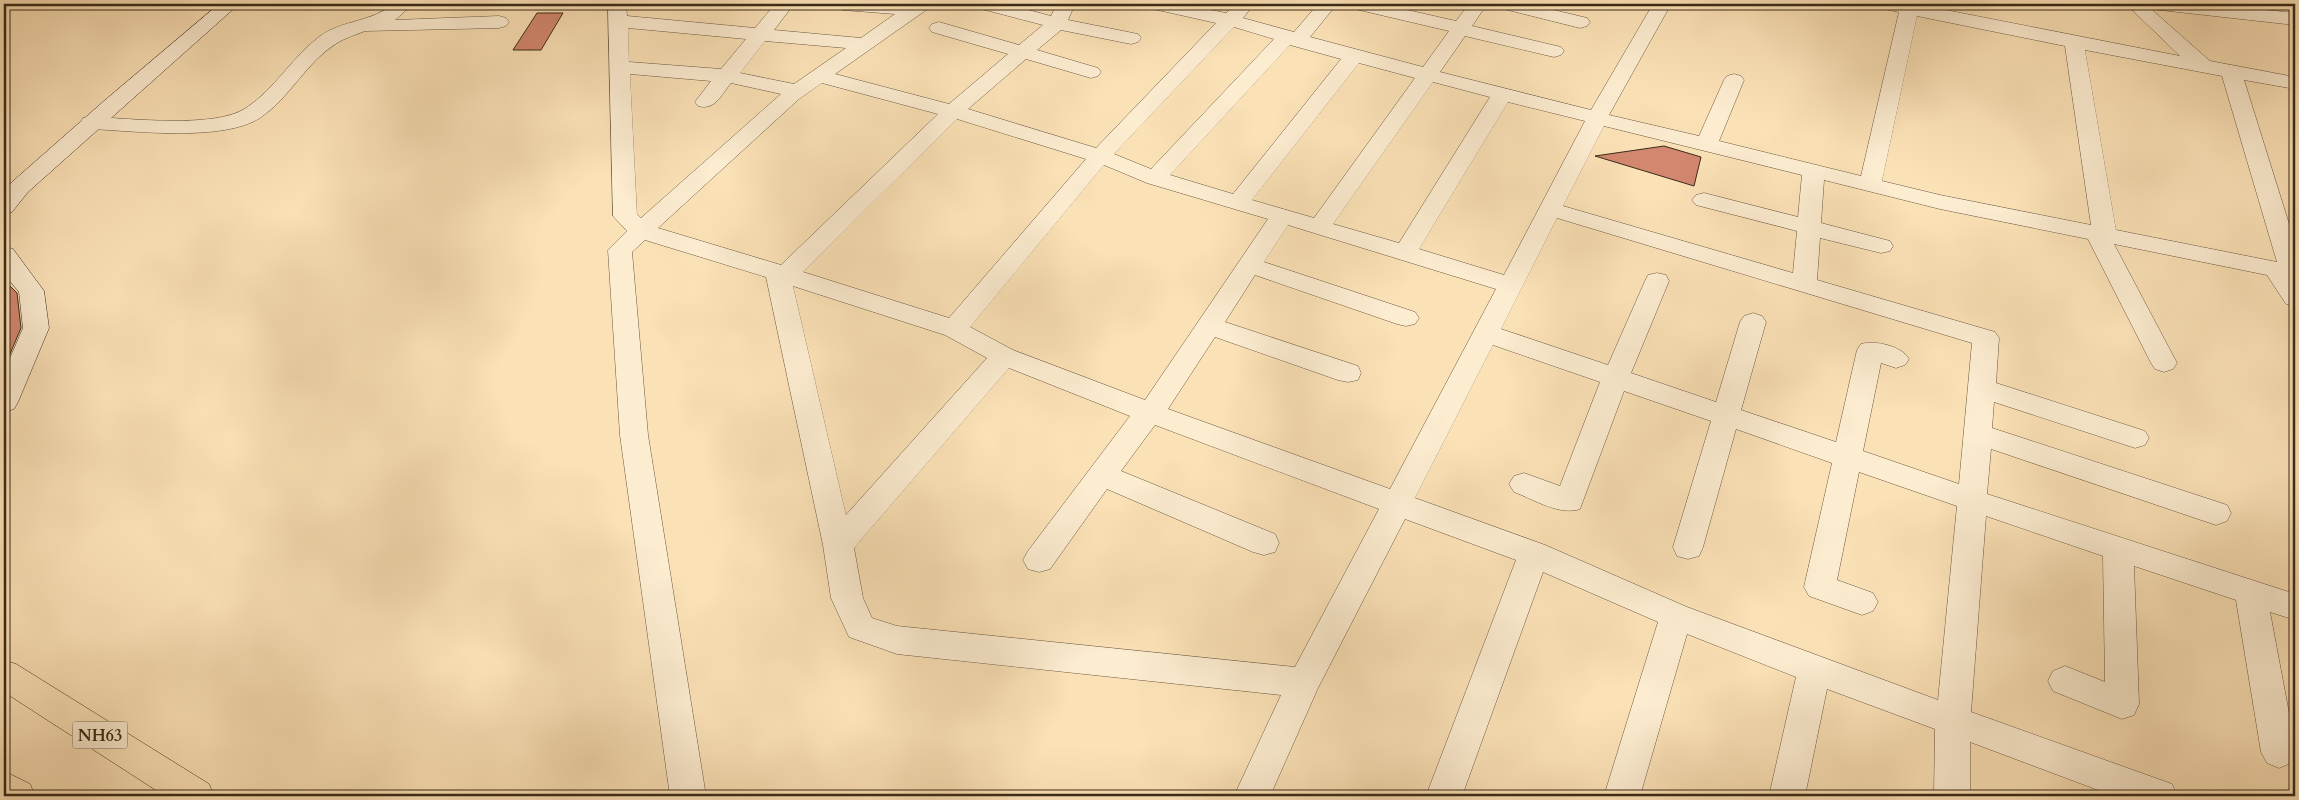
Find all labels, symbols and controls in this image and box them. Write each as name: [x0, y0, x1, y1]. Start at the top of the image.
road number: NH63: [72, 722, 128, 748]

